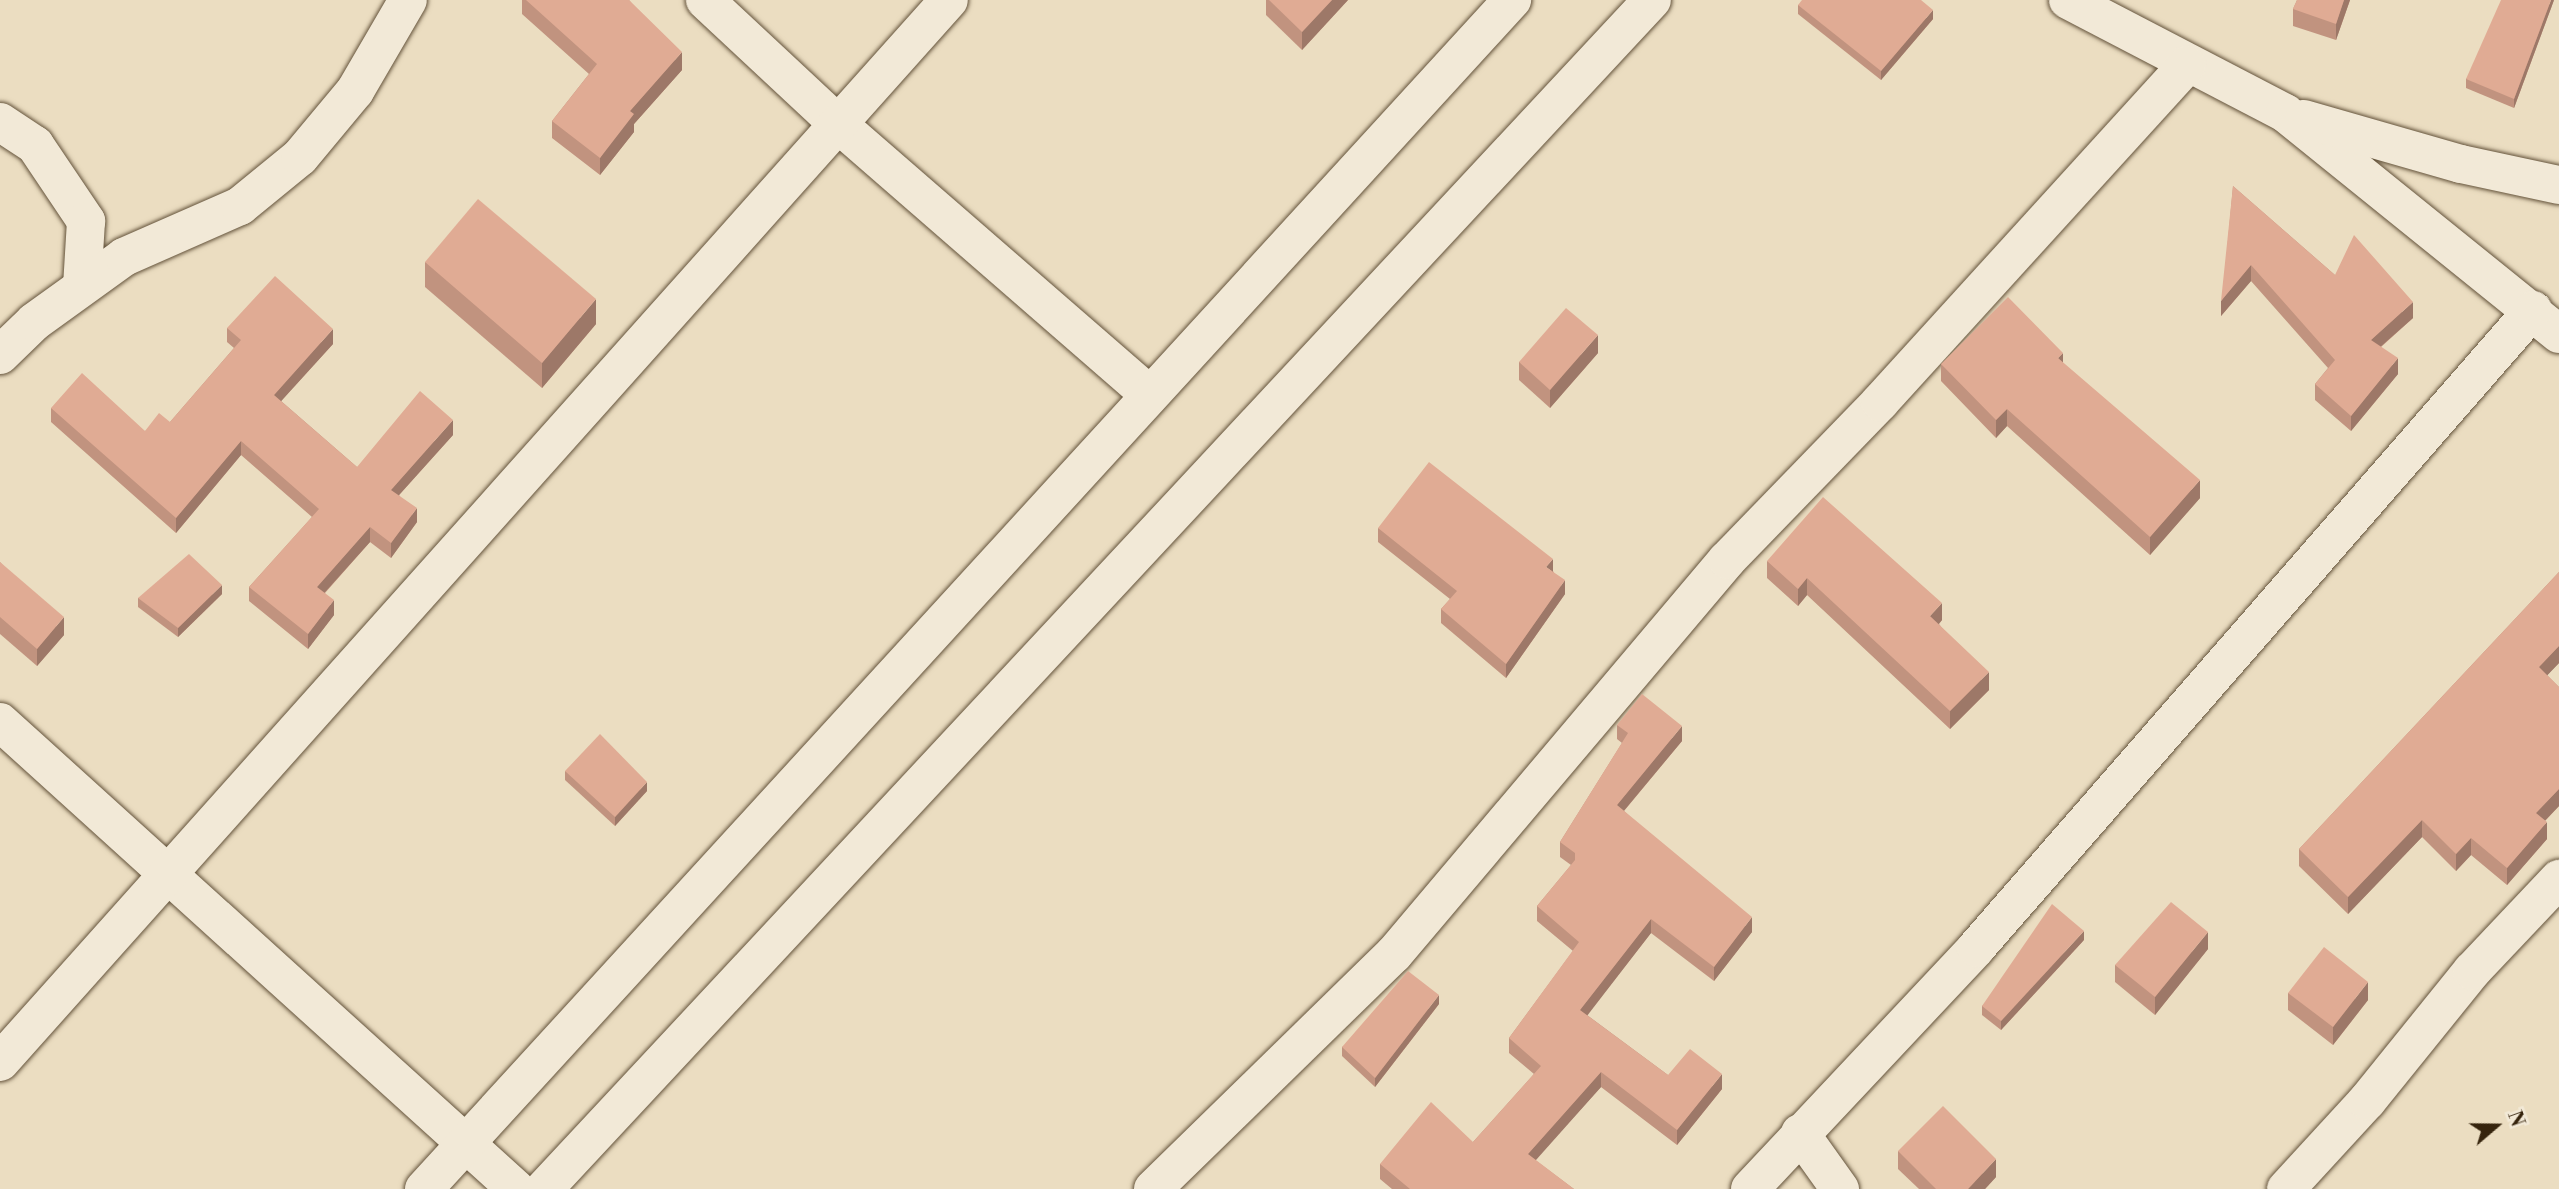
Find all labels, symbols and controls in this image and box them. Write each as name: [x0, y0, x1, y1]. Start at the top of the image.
north arrow: [2461, 1091, 2531, 1161]
text: N: [2502, 1108, 2530, 1130]

